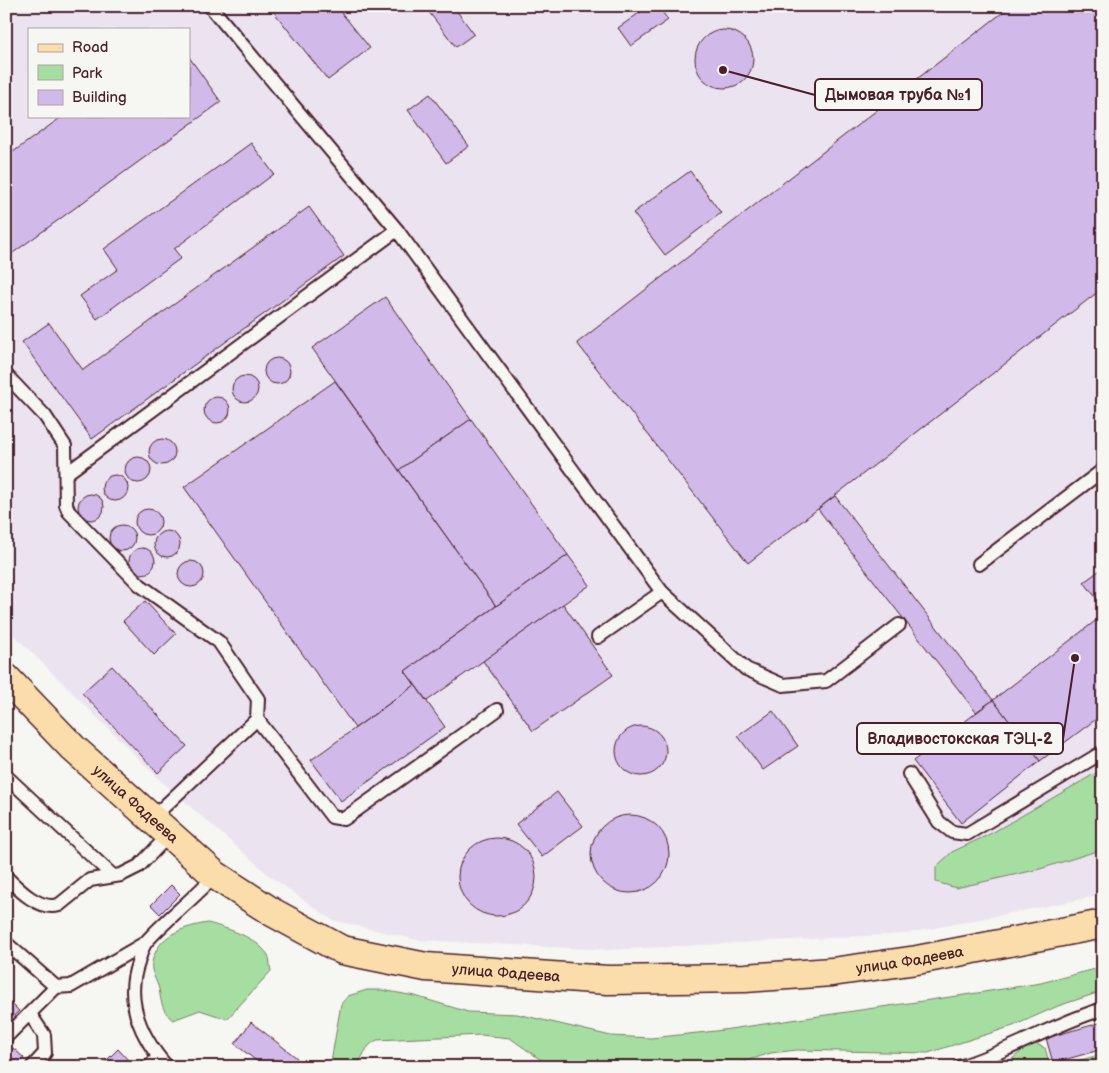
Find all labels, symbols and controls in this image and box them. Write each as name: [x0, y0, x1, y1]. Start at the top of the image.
legend: [28, 28, 190, 118]
text: Road: [72, 38, 108, 57]
text: Park: [72, 64, 103, 83]
callout: Дымовая труба №1: [815, 79, 982, 110]
text: Дымовая труба №1: [825, 86, 971, 105]
text: Building: [72, 88, 127, 107]
callout: Владивостокская ТЭЦ-2: [857, 723, 1063, 754]
text: Владивостокская ТЭЦ-2: [867, 730, 1053, 749]
street label: улица Фадеева: [89, 761, 182, 848]
street label: улица Фадеева: [855, 942, 965, 979]
street label: улица Фадеева: [451, 960, 561, 987]

